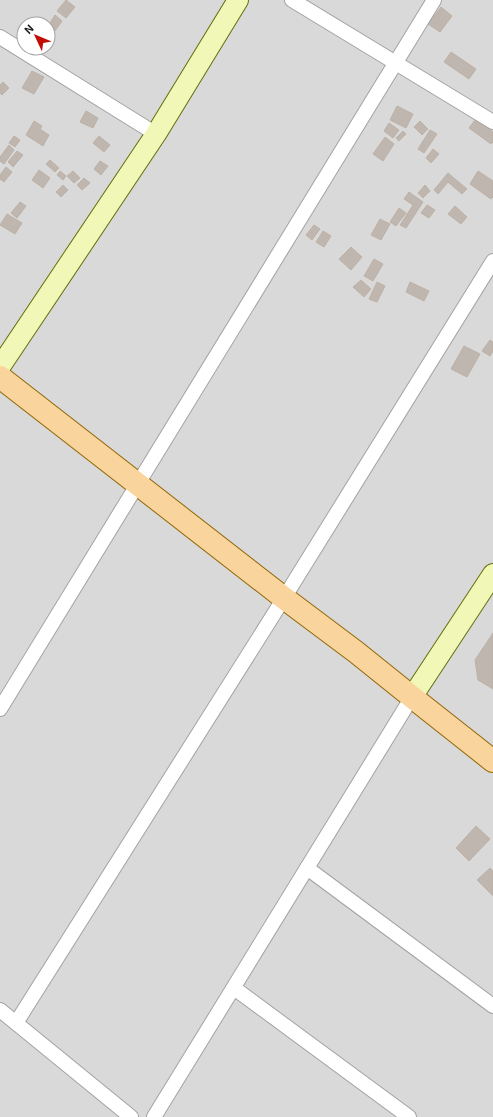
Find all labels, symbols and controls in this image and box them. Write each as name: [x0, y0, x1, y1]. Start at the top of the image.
north arrow: [16, 16, 56, 56]
text: N: [21, 21, 36, 36]

